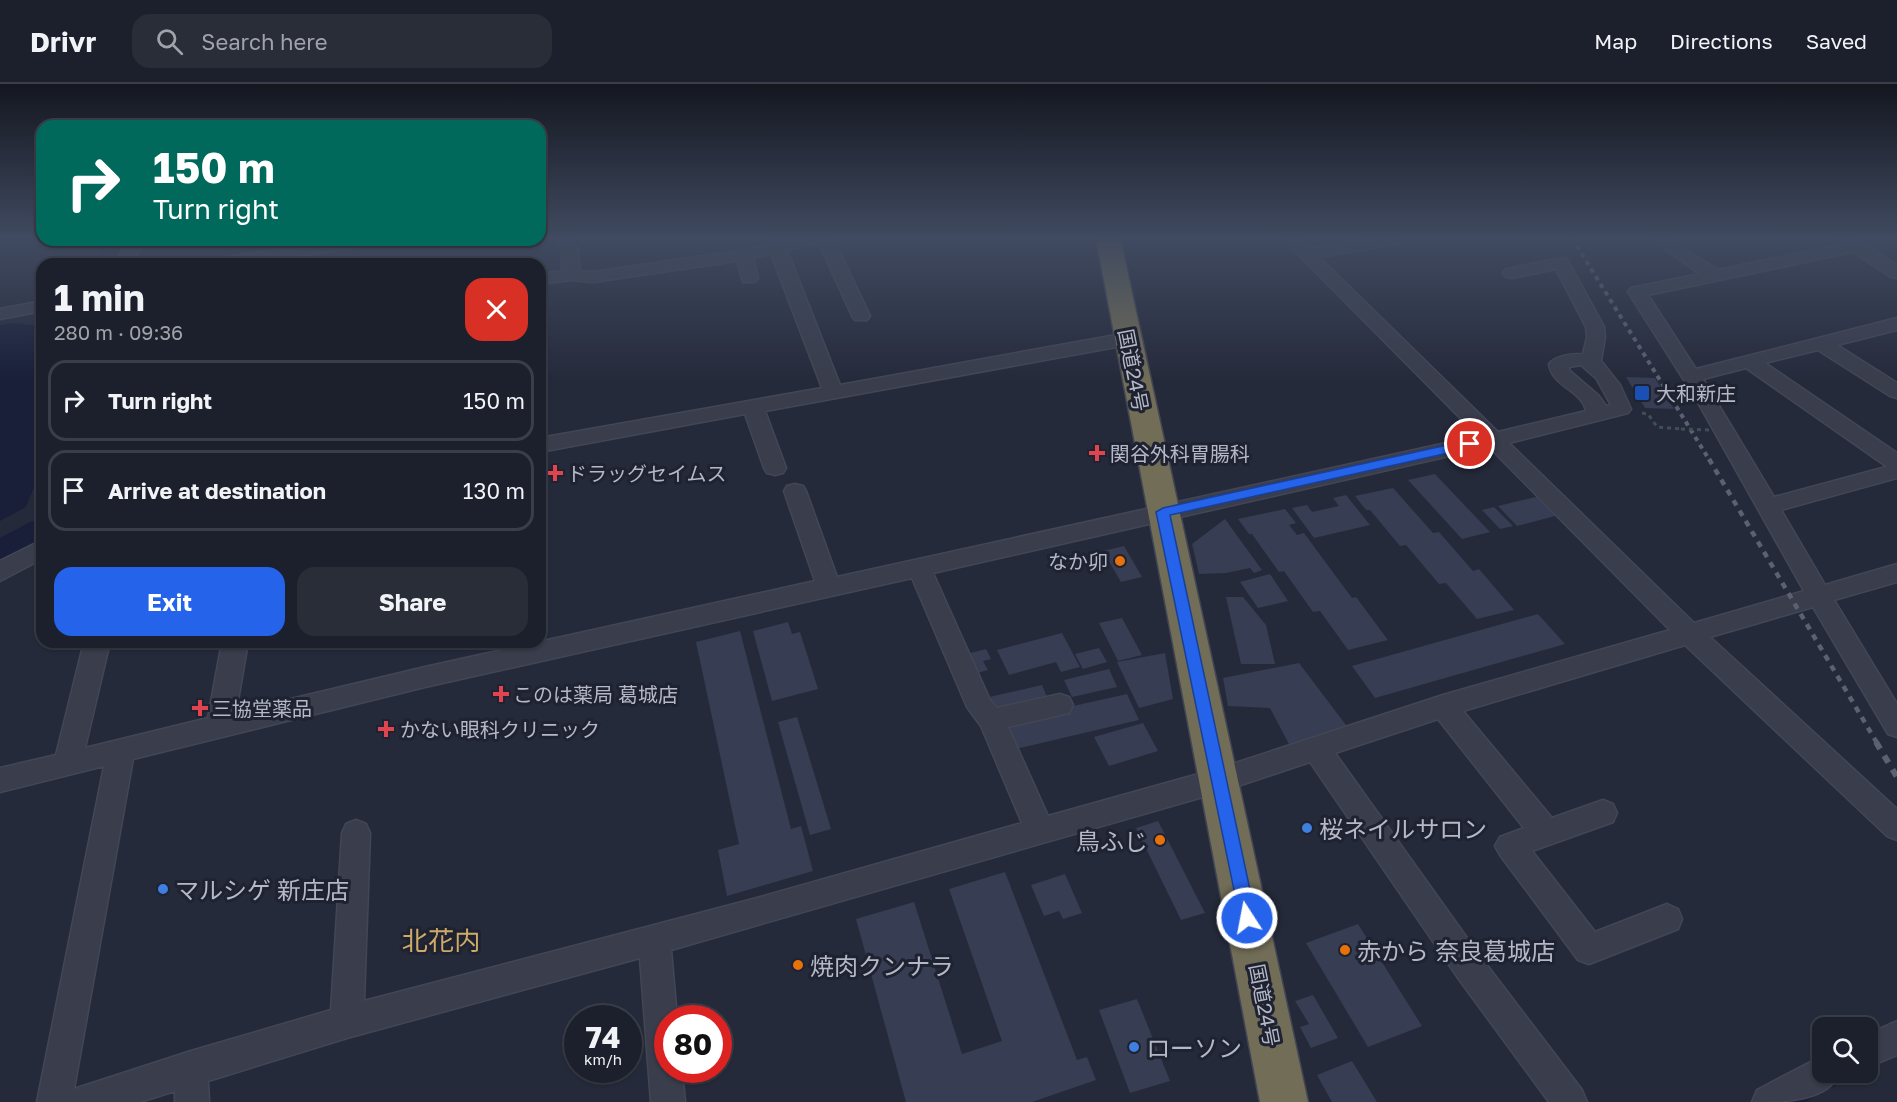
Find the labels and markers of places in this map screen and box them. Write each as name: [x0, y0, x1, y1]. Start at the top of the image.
place label: 大和新庄: [1656, 381, 1736, 405]
marker: 大和新庄: [1633, 384, 1651, 402]
pin: [1444, 418, 1495, 469]
place label: 関谷外科胃腸科: [1110, 441, 1250, 465]
marker: 関谷外科胃腸科: [1088, 444, 1106, 462]
place label: ドラッグセイムス: [567, 461, 727, 485]
marker: ドラッグセイムス: [548, 466, 562, 480]
place label: なか卯: [1048, 549, 1108, 573]
marker: なか卯: [1113, 554, 1127, 568]
place label: このは薬局 葛城店: [513, 682, 678, 706]
marker: このは薬局 葛城店: [494, 687, 508, 701]
place label: 三協堂薬品: [212, 696, 312, 720]
marker: 三協堂薬品: [193, 701, 207, 715]
place label: かない眼科クリニック: [400, 717, 600, 741]
marker: かない眼科クリニック: [377, 720, 395, 738]
place label: 桜ネイルサロン: [1319, 814, 1487, 843]
marker: 桜ネイルサロン: [1300, 821, 1314, 835]
place label: 鳥ふじ: [1076, 826, 1148, 855]
marker: 鳥ふじ: [1153, 833, 1167, 847]
place label: マルシゲ 新庄店: [175, 875, 349, 904]
marker: マルシゲ 新庄店: [156, 882, 170, 896]
place label: 赤から 奈良葛城店: [1357, 936, 1555, 965]
marker: 赤から 奈良葛城店: [1338, 943, 1352, 957]
place label: 焼肉クンナラ: [810, 951, 954, 980]
marker: 焼肉クンナラ: [791, 958, 805, 972]
place label: ローソン: [1146, 1033, 1242, 1062]
marker: ローソン: [1127, 1040, 1141, 1054]

